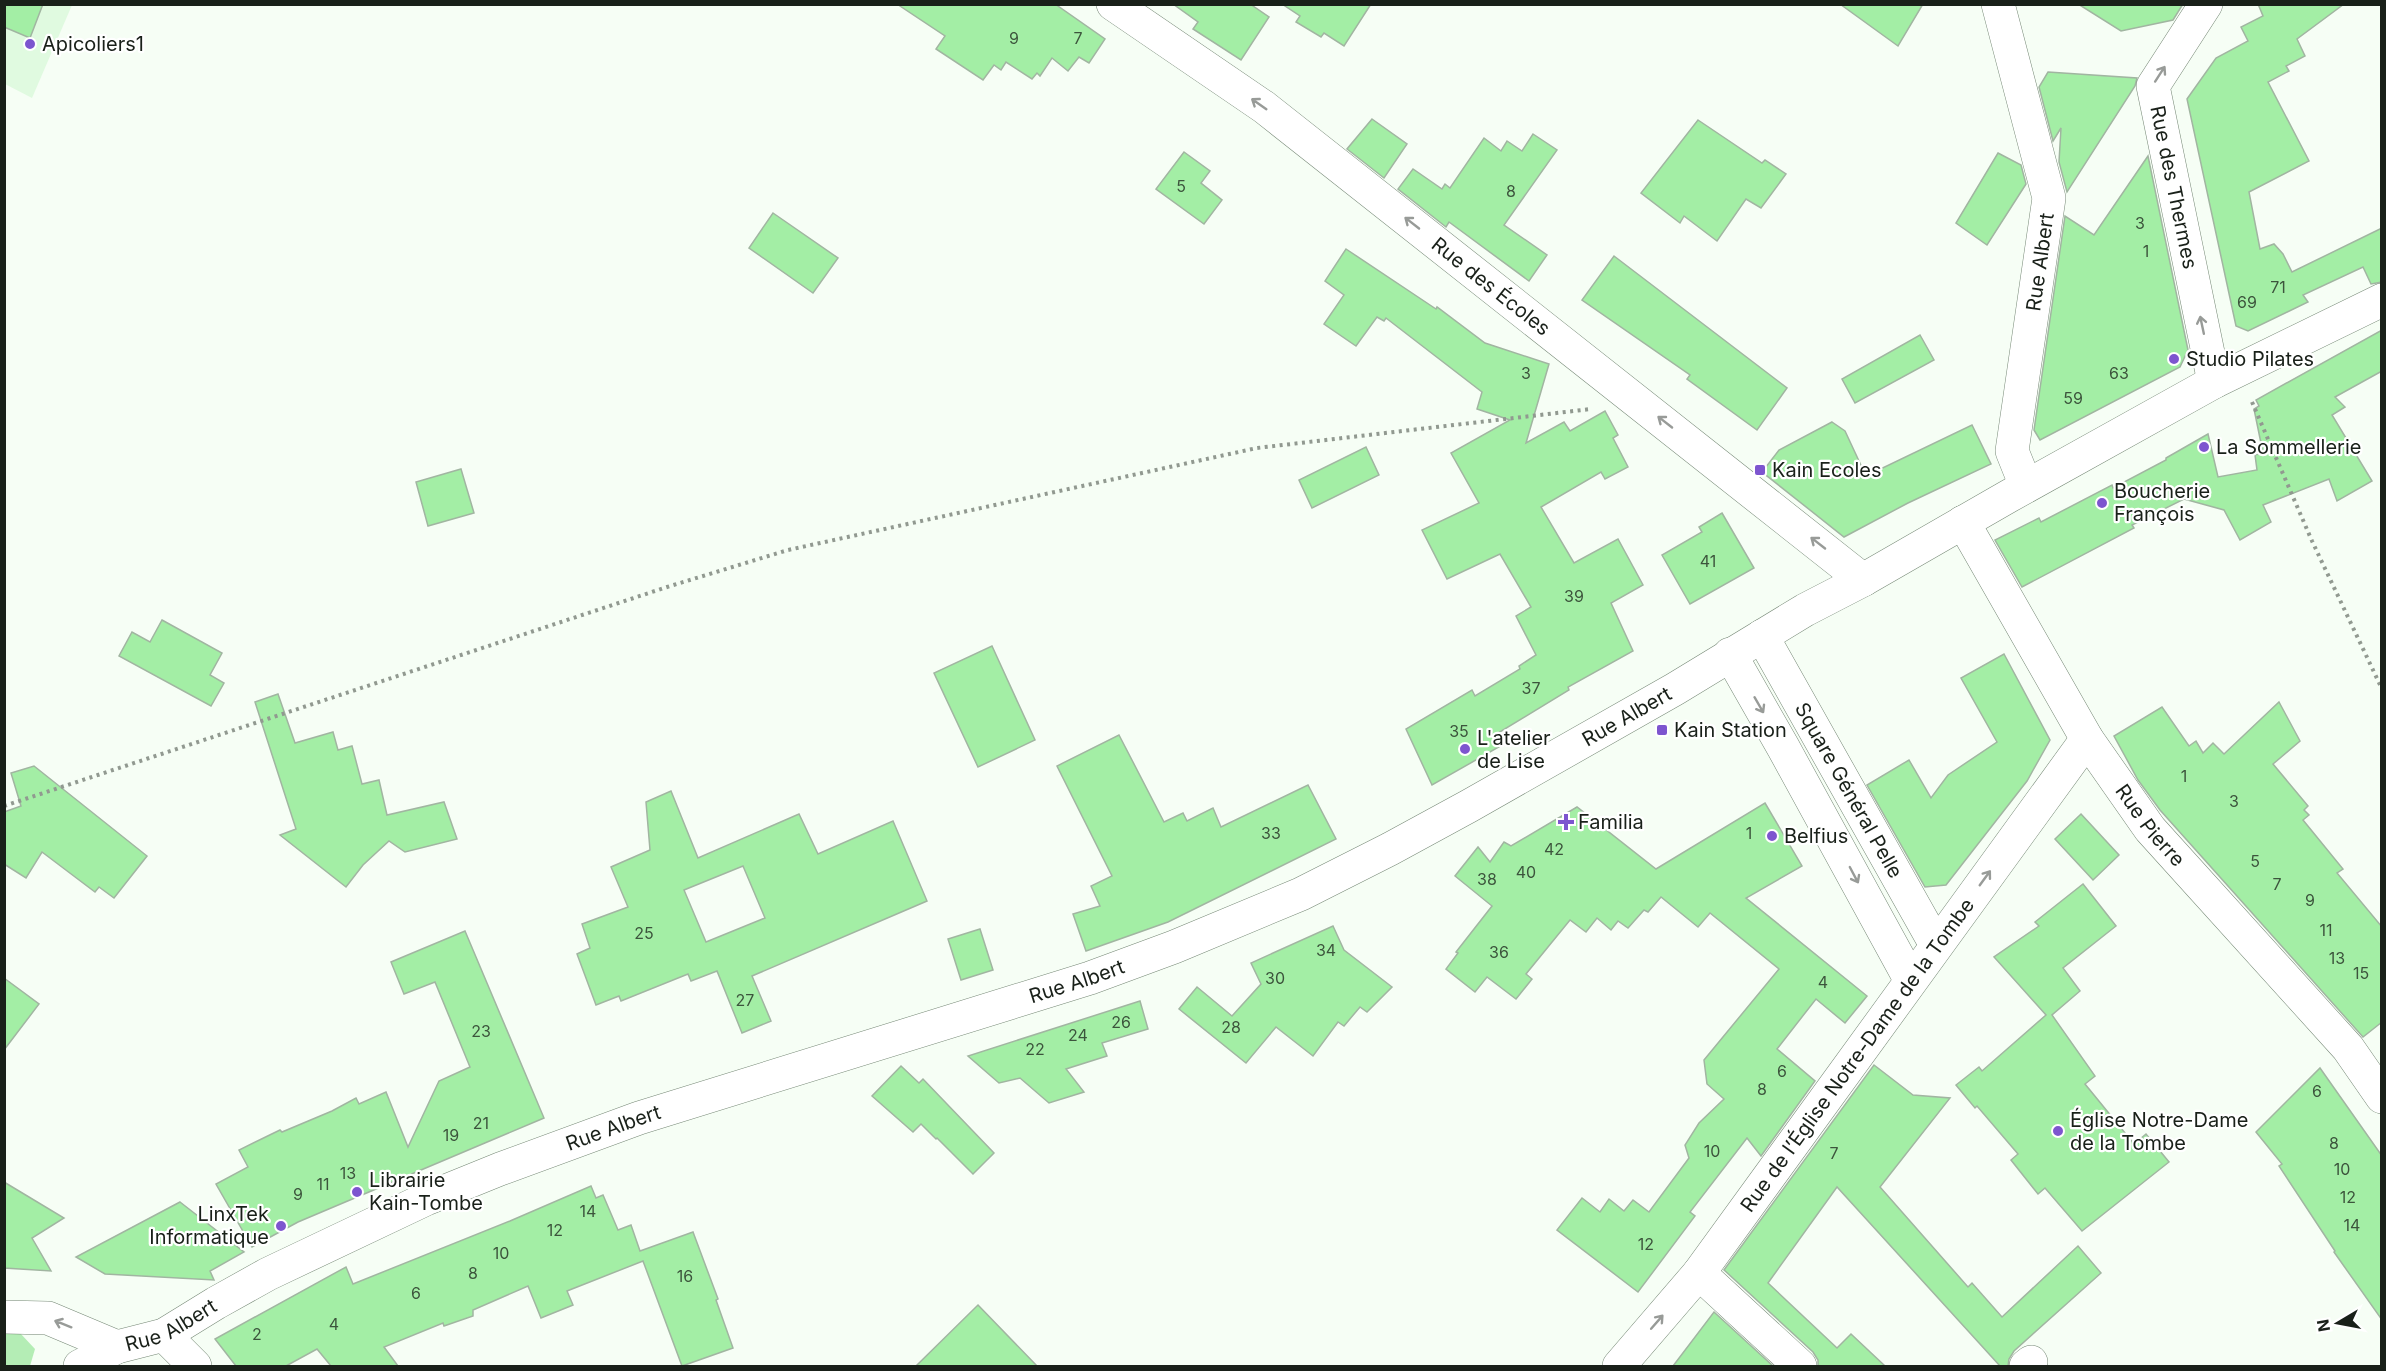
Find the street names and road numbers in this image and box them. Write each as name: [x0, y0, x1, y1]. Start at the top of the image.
street label: Rue des Thermes: [2145, 103, 2202, 271]
street label: Rue Albert: [2021, 211, 2059, 313]
street label: Rue des Écoles: [1427, 232, 1555, 340]
street label: Rue Albert: [1578, 681, 1676, 751]
street label: Square Général Pelle: [1790, 698, 1908, 882]
street label: Rue Pierre: [2110, 780, 2190, 871]
street label: Rue de l’Église Notre-Dame de la Tombe: [1735, 894, 1979, 1217]
street label: Rue Albert: [1026, 954, 1128, 1008]
street label: Rue Albert: [563, 1100, 664, 1156]
street label: Rue Albert: [123, 1293, 221, 1356]

